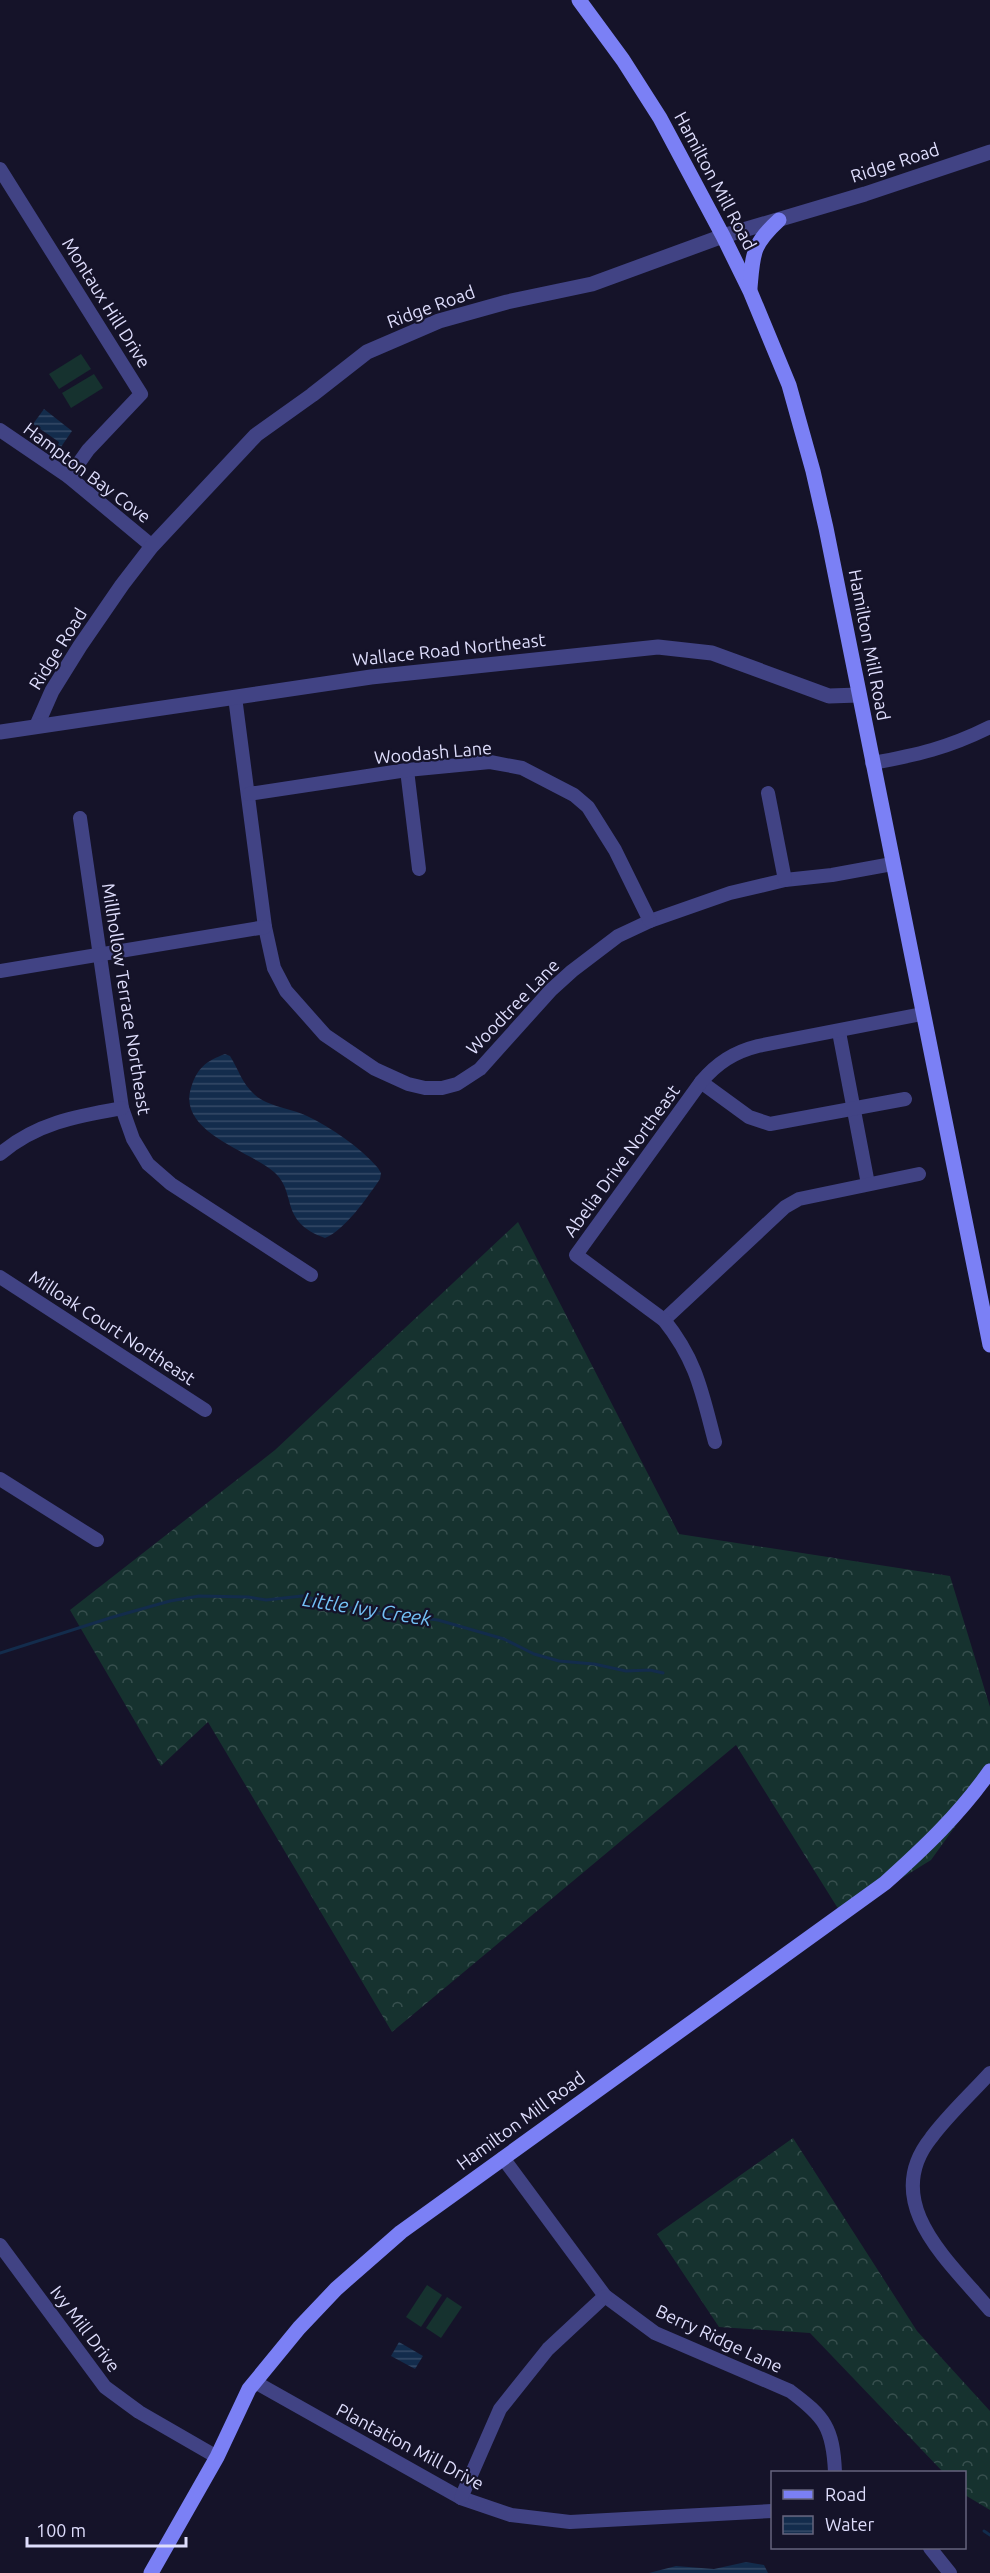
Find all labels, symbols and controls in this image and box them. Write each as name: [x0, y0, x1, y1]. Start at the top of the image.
street label: Hamilton Mill Road: [671, 108, 761, 253]
street label: Ridge Road: [848, 138, 942, 186]
street label: Montaux Hill Drive: [59, 234, 155, 371]
street label: Ridge Road: [384, 281, 477, 331]
street label: Hampton Bay Cove: [20, 418, 155, 526]
street label: Hamilton Mill Road: [846, 568, 894, 722]
street label: Ridge Road: [24, 604, 90, 693]
street label: Wallace Road Northeast: [351, 629, 546, 669]
street label: Woodash Lane: [373, 737, 493, 767]
street label: Millhollow Terrace Northeast: [99, 882, 155, 1116]
street label: Woodtree Lane: [462, 955, 563, 1058]
street label: Abelia Drive Northeast: [559, 1081, 683, 1240]
street label: Milloak Court Northeast: [26, 1266, 199, 1388]
water label: Little Ivy Creek: [301, 1587, 434, 1630]
street label: Hamilton Mill Road: [452, 2067, 588, 2173]
street label: Ivy Mill Drive: [47, 2281, 125, 2375]
street label: Berry Ridge Lane: [653, 2300, 786, 2376]
street label: Plantation Mill Drive: [333, 2399, 487, 2493]
legend: [771, 2471, 966, 2549]
text: Road: [825, 2484, 867, 2504]
scale bar: [27, 2510, 186, 2548]
text: Water: [825, 2514, 875, 2534]
text: 100 m: [36, 2520, 86, 2540]

